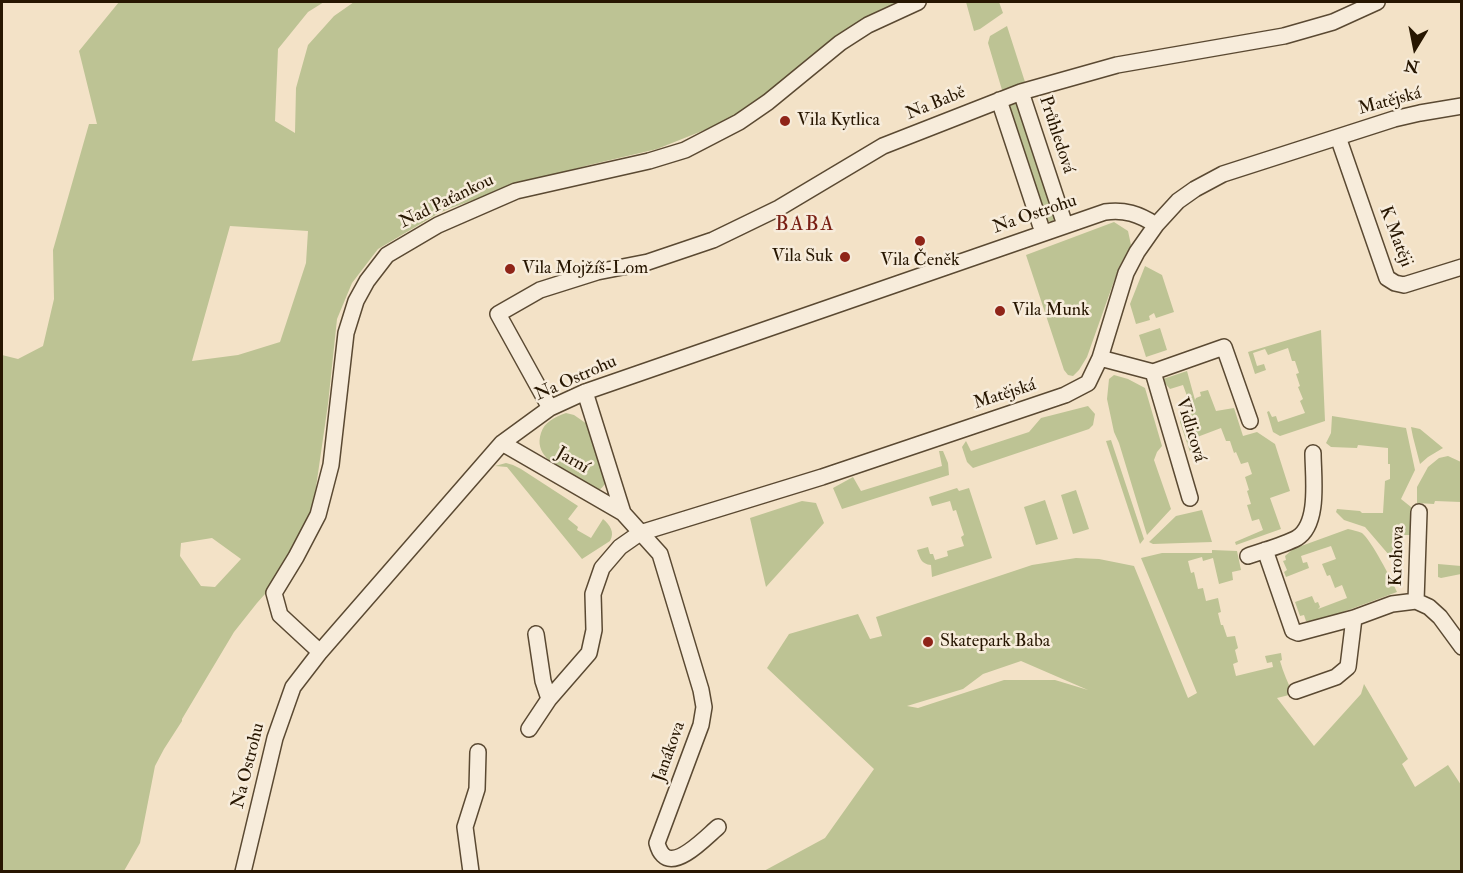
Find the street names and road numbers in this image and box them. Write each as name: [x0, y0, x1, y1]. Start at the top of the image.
street label: Na Babě: [903, 82, 969, 126]
street label: Matějská: [1356, 83, 1424, 121]
street label: Průhledová: [1033, 93, 1079, 177]
street label: Nad Paťankou: [396, 170, 498, 234]
street label: Na Ostrohu: [990, 191, 1080, 239]
street label: K Matěji: [1374, 204, 1416, 270]
street label: Na Ostrohu: [532, 351, 620, 407]
street label: Matějská: [971, 375, 1039, 415]
street label: Vidlicová: [1170, 395, 1210, 465]
street label: Jarní: [551, 443, 593, 479]
street label: Krohova: [1386, 525, 1410, 587]
street label: Janákova: [649, 719, 691, 785]
street label: Na Ostrohu: [228, 721, 270, 811]

